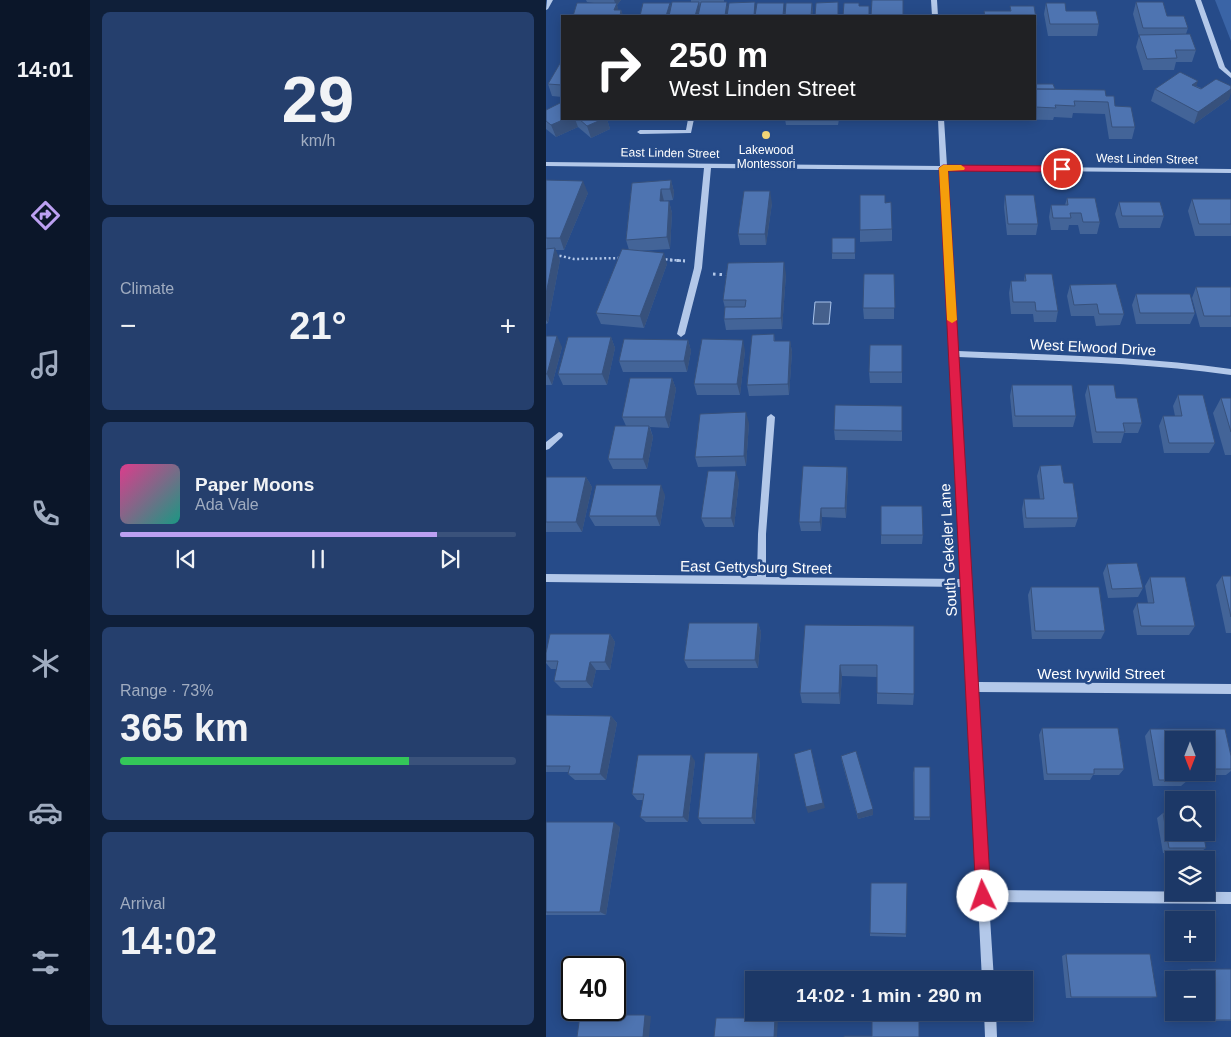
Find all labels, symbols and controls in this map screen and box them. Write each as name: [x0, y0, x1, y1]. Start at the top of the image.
icon: right: [586, 35, 651, 100]
text: 250 m: [669, 35, 768, 74]
text: 14:01: [17, 57, 73, 82]
text: 29: [282, 63, 354, 136]
text: West Linden Street: [669, 76, 856, 101]
marker: Lakewood Montessori: [760, 129, 772, 141]
text: km/h: [301, 132, 335, 149]
place label: Lakewood Montessori: [737, 143, 795, 171]
street label: East Linden Street: [621, 145, 720, 161]
pin: [1041, 148, 1083, 190]
street label: West Linden Street: [1096, 151, 1199, 167]
icon: arrive: [1048, 155, 1076, 183]
icon: directions: [28, 198, 63, 233]
text: Climate: [120, 280, 174, 297]
text: 21°: [289, 305, 347, 347]
text: −: [120, 310, 136, 341]
text: +: [500, 310, 516, 341]
street label: West Elwood Drive: [1029, 335, 1157, 359]
icon: music: [28, 347, 63, 382]
text: Paper Moons: [195, 474, 314, 495]
street label: South Gekeler Lane: [936, 483, 960, 617]
icon: phone: [28, 496, 63, 531]
text: Ada Vale: [195, 496, 259, 513]
icon: previous: [172, 545, 200, 573]
icon: pause: [304, 545, 332, 573]
icon: next: [436, 545, 464, 573]
street label: East Gettysburg Street: [680, 557, 833, 577]
icon: climate: [28, 646, 63, 681]
street label: West Ivywild Street: [1037, 665, 1165, 682]
text: Range · 73%: [120, 682, 213, 699]
text: 365 km: [120, 707, 249, 749]
north arrow: [1165, 731, 1215, 781]
map controls: [1165, 731, 1215, 1021]
button: search: [1165, 791, 1215, 841]
icon: car: [28, 795, 63, 830]
button: layers: [1165, 851, 1215, 901]
position arrow: [956, 869, 1008, 921]
text: Arrival: [120, 895, 165, 912]
button: +: [1165, 911, 1215, 961]
text: 14:02: [120, 920, 217, 962]
icon: filters: [28, 945, 63, 980]
speed limit sign: 40: [561, 956, 626, 1021]
button: −: [1165, 971, 1215, 1021]
text: 14:02 · 1 min · 290 m: [796, 985, 982, 1006]

